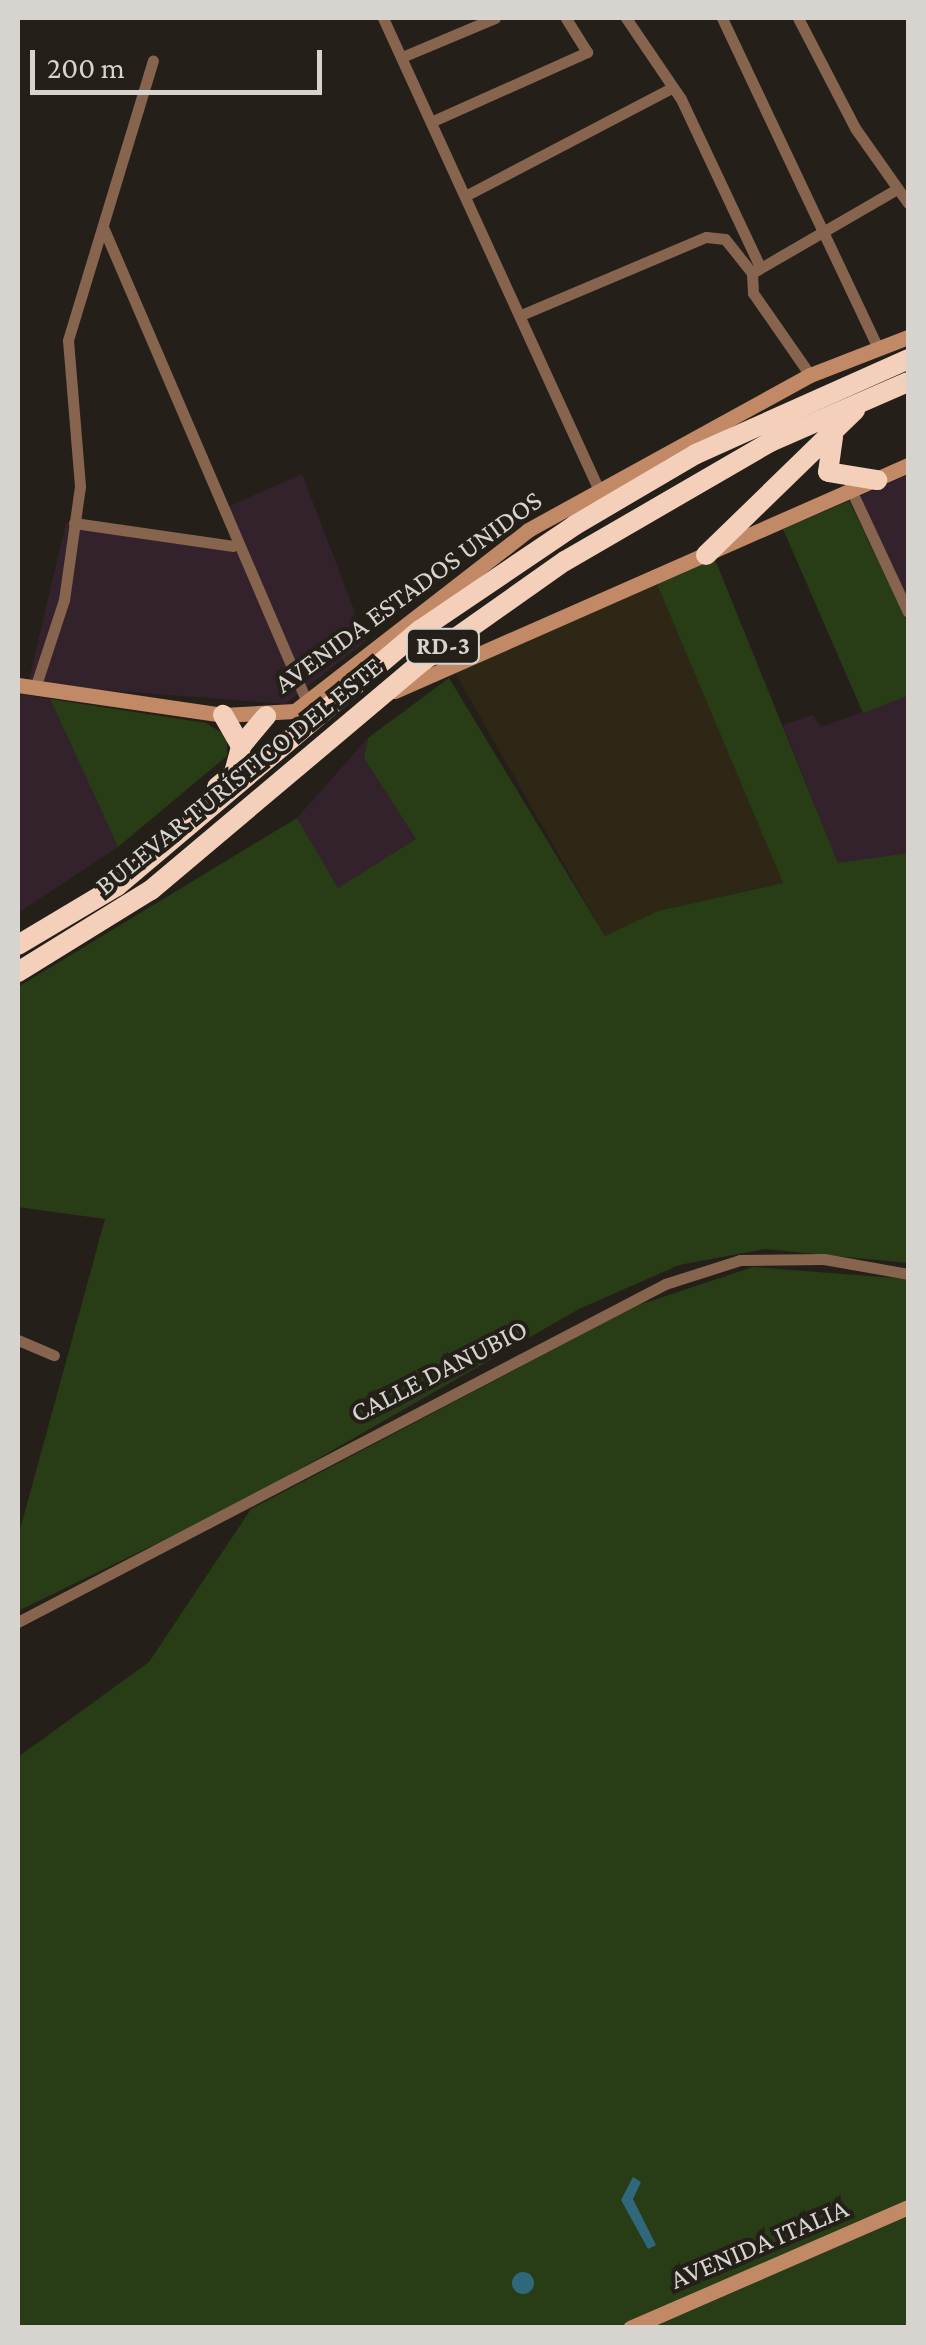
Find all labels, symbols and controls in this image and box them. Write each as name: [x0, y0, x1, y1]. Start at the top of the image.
scale bar: [35, 30, 328, 92]
text: 200 m: [47, 51, 125, 84]
street label: AVENIDA ESTADOS UNIDOS: [268, 484, 548, 700]
road number: RD-3: [406, 626, 480, 666]
street label: BULEVAR TURÍSTICO DEL ESTE: [89, 650, 389, 902]
street label: CALLE DANUBIO: [345, 1312, 533, 1430]
street label: AVENIDA ITALIA: [665, 2191, 853, 2297]

